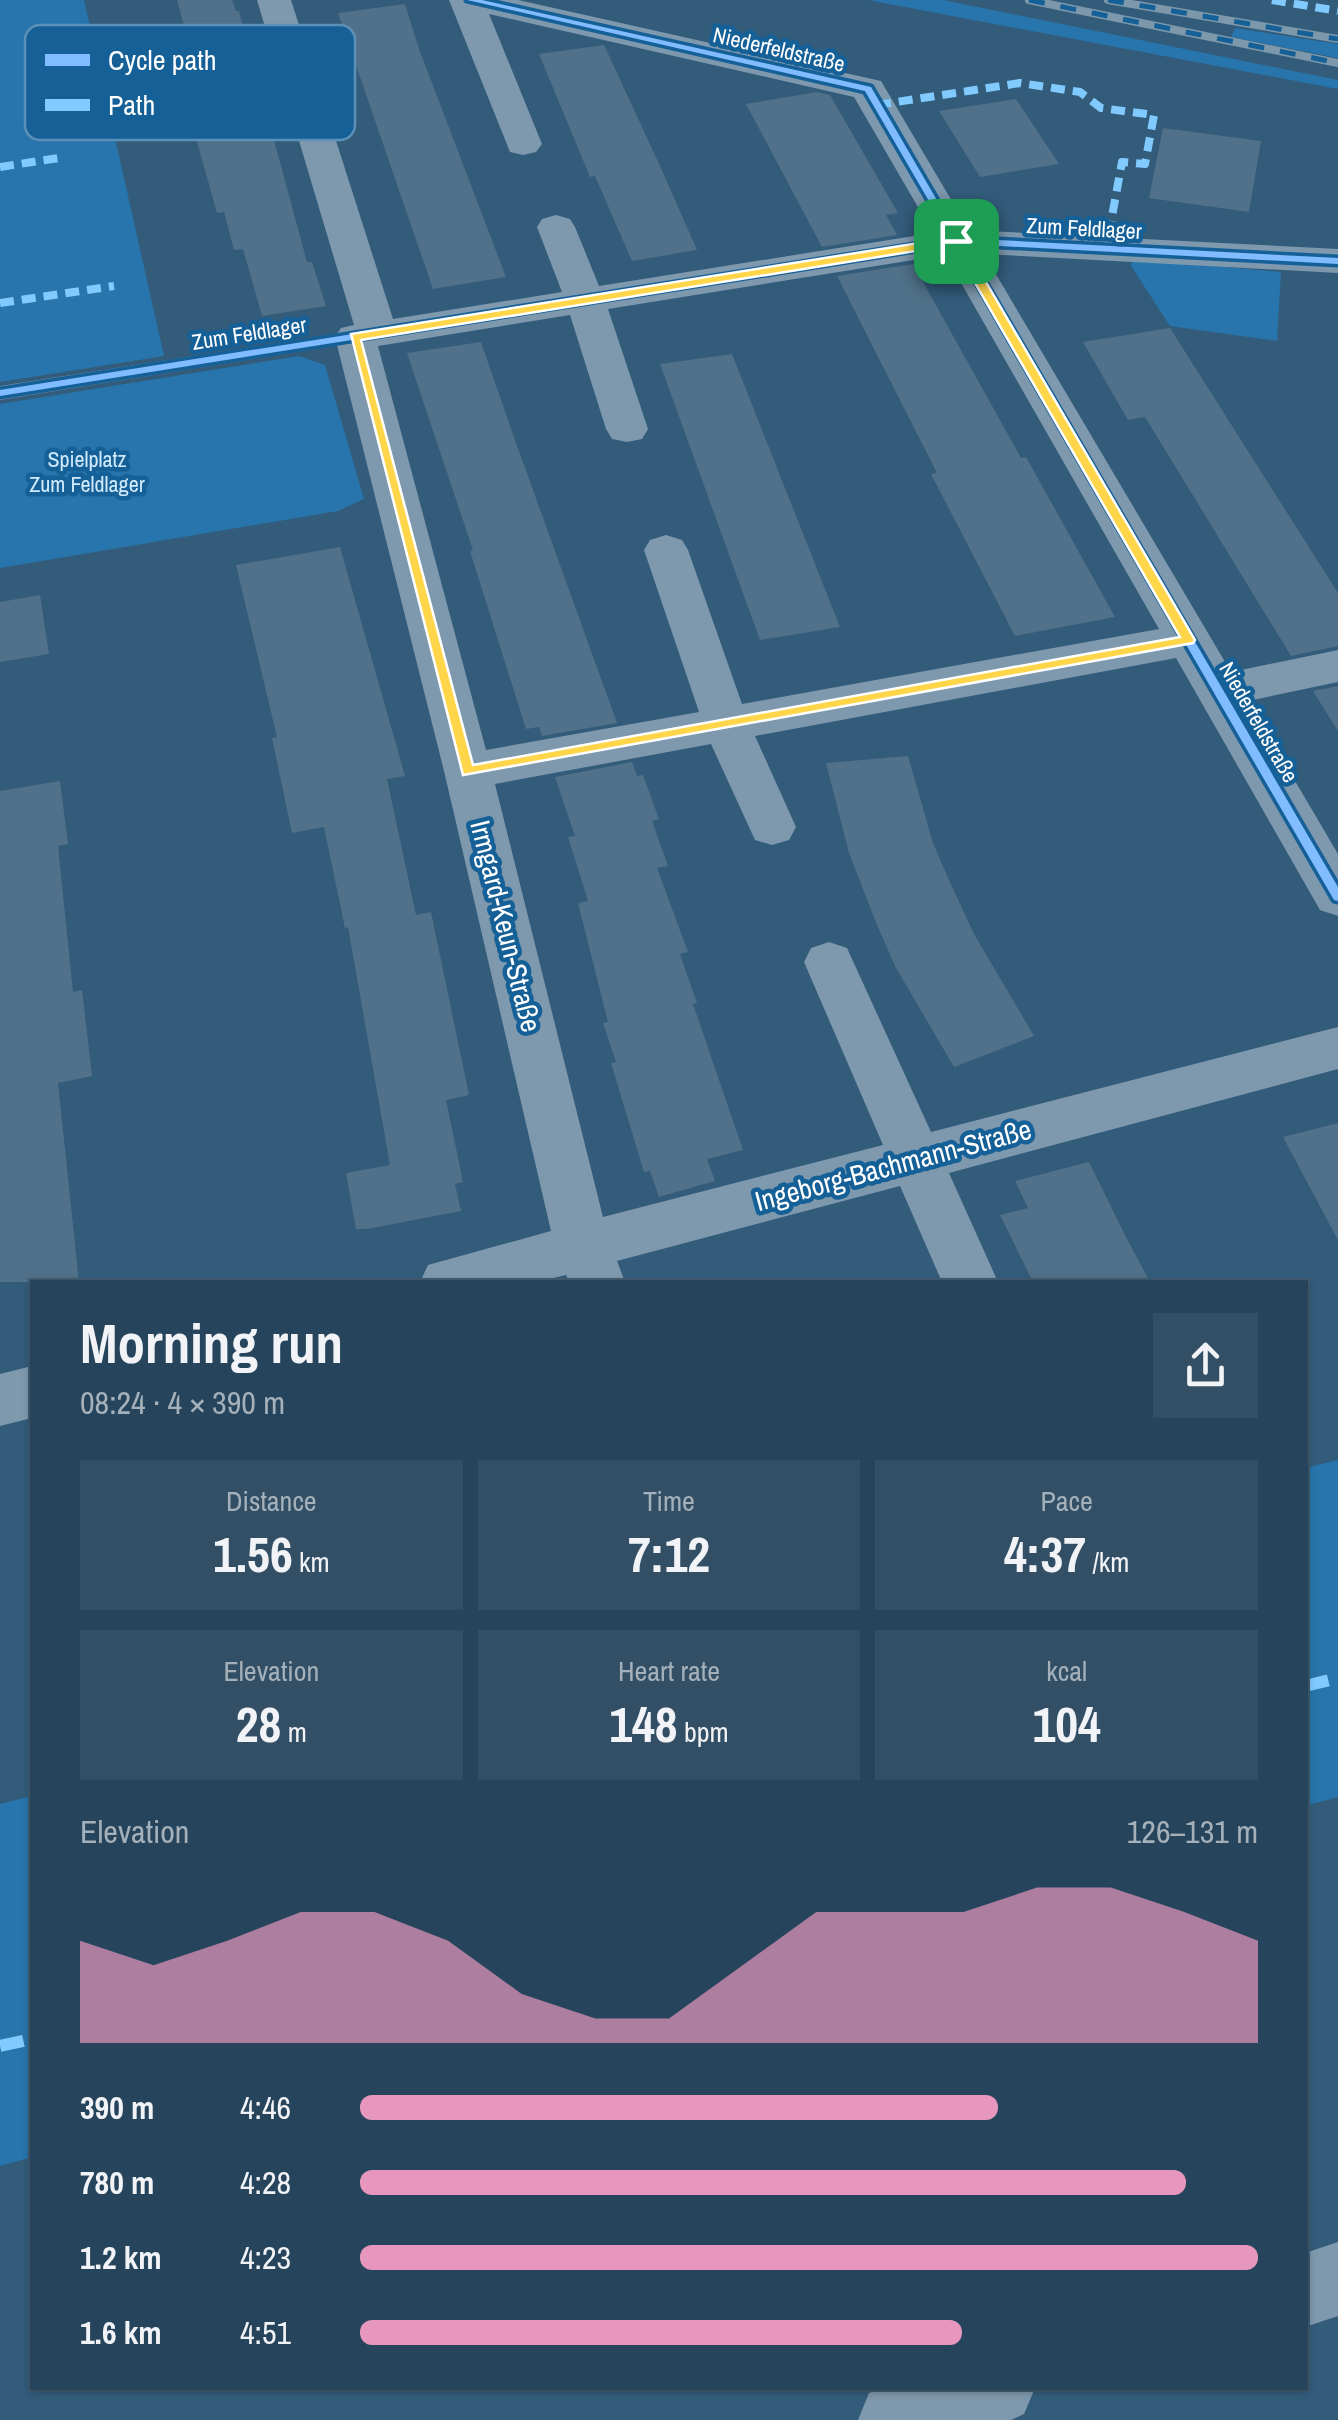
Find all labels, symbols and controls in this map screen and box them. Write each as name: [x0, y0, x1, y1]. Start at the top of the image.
street label: Niederfeldstraße: [710, 19, 848, 79]
legend: [25, 25, 355, 140]
text: Cycle path: [108, 41, 216, 79]
text: Path: [108, 86, 155, 124]
pin: [914, 199, 999, 284]
street label: Zum Feldlager: [1026, 210, 1142, 246]
icon: arrive: [929, 214, 984, 269]
street label: Zum Feldlager: [190, 309, 308, 357]
park label: Spielplatz Zum Feldlager: [29, 444, 145, 499]
street label: Niederfeldstraße: [1212, 656, 1306, 788]
street label: Irmgard-Keun-Straße: [461, 816, 551, 1036]
street label: Ingeborg-Bachmann-Straße: [751, 1110, 1035, 1220]
text: Morning run: [80, 1306, 343, 1380]
button: share: [1153, 1313, 1258, 1418]
text: 08:24 · 4 × 390 m: [80, 1381, 285, 1424]
text: Distance: [226, 1482, 317, 1520]
text: Time: [643, 1482, 695, 1520]
text: Pace: [1040, 1482, 1093, 1520]
text: 1.56: [213, 1520, 293, 1588]
text: 7:12: [628, 1520, 710, 1588]
text: 4:37: [1004, 1520, 1086, 1588]
text: km: [293, 1543, 330, 1581]
text: /km: [1086, 1543, 1129, 1581]
text: Elevation: [223, 1652, 319, 1690]
text: Heart rate: [618, 1652, 720, 1690]
text: kcal: [1046, 1652, 1087, 1690]
text: 28: [236, 1690, 281, 1758]
text: 148: [609, 1690, 678, 1758]
text: 104: [1032, 1690, 1101, 1758]
text: m: [281, 1713, 307, 1751]
text: bpm: [678, 1713, 729, 1751]
text: Elevation: [80, 1810, 189, 1853]
text: 126–131 m: [1127, 1810, 1258, 1853]
text: 390 m: [80, 2086, 154, 2129]
text: 4:46: [240, 2086, 291, 2129]
text: 780 m: [80, 2161, 154, 2204]
text: 4:28: [240, 2161, 291, 2204]
text: 1.2 km: [80, 2236, 162, 2279]
text: 4:23: [240, 2236, 291, 2279]
text: 1.6 km: [80, 2311, 162, 2354]
text: 4:51: [240, 2311, 291, 2354]

